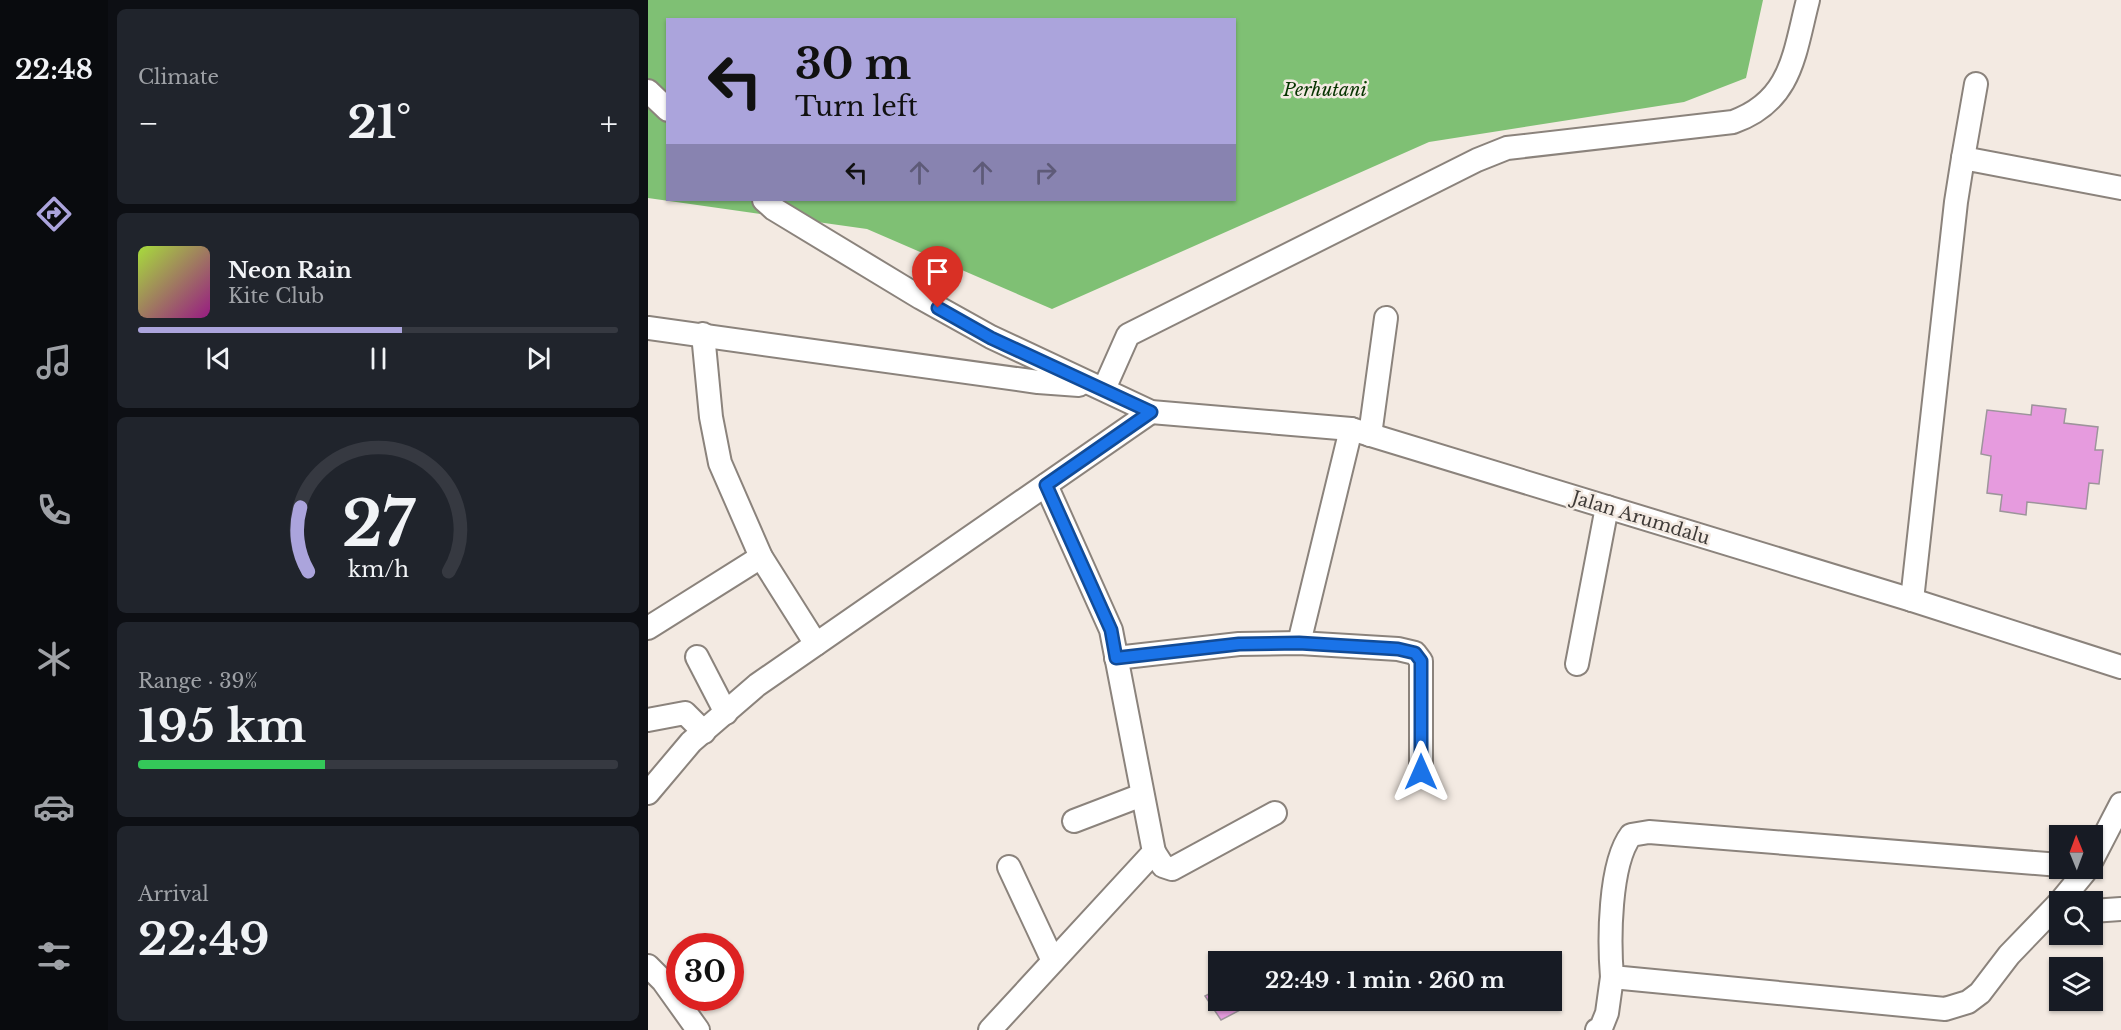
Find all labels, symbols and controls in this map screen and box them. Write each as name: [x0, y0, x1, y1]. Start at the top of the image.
text: 30 m: [795, 38, 911, 90]
icon: left: [696, 42, 774, 120]
text: 22:48: [15, 53, 93, 86]
text: Climate: [138, 65, 219, 89]
park label: Perhutani: [1282, 79, 1367, 101]
text: Turn left: [795, 90, 918, 123]
text: 21°: [347, 94, 411, 150]
text: −: [138, 103, 159, 144]
text: +: [600, 103, 618, 144]
icon: left: [840, 156, 873, 189]
icon: ahead: [903, 156, 936, 189]
icon: ahead: [966, 156, 999, 189]
icon: right: [1029, 156, 1062, 189]
icon: directions: [33, 193, 75, 235]
pin: [912, 246, 963, 308]
icon: arrive: [921, 255, 954, 288]
text: Neon Rain: [228, 257, 352, 284]
text: Kite Club: [228, 284, 324, 308]
icon: music: [33, 341, 75, 383]
icon: previous: [202, 342, 235, 375]
icon: pause: [362, 342, 395, 375]
icon: next: [522, 342, 555, 375]
text: 27: [342, 485, 415, 563]
street label: Jalan Arumdalu: [1567, 486, 1713, 549]
icon: phone: [33, 489, 75, 531]
text: km/h: [348, 556, 409, 583]
icon: climate: [33, 638, 75, 680]
text: Range · 39%: [138, 669, 258, 693]
text: 195 km: [138, 698, 306, 754]
position arrow: [1389, 740, 1453, 804]
icon: car: [33, 786, 75, 828]
north arrow: [2049, 825, 2103, 879]
map controls: [2049, 825, 2103, 1011]
text: Arrival: [138, 882, 209, 906]
button: search: [2049, 891, 2103, 945]
text: 22:49: [138, 911, 270, 967]
speed limit sign: 30: [666, 933, 744, 1011]
icon: filters: [33, 935, 75, 977]
button: layers: [2049, 957, 2103, 1011]
text: 22:49 · 1 min · 260 m: [1265, 967, 1505, 994]

